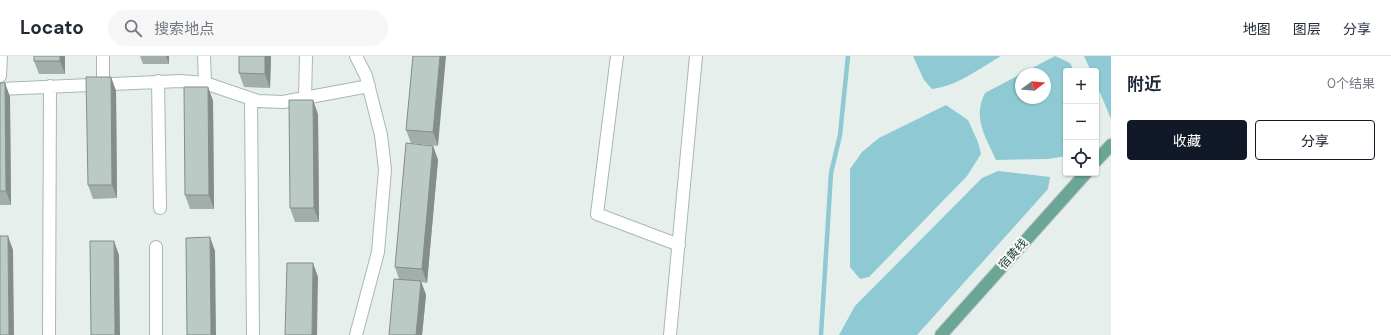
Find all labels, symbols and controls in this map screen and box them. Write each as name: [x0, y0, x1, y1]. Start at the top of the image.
search box: [108, 10, 388, 46]
text: Locato: [20, 15, 84, 40]
icon: search: [122, 17, 144, 39]
text: 搜索地点: [154, 19, 214, 39]
text: 地图: [1243, 20, 1271, 38]
text: 图层: [1293, 20, 1321, 38]
text: 分享: [1343, 20, 1371, 38]
north arrow: [1015, 68, 1051, 104]
map controls: [1063, 68, 1099, 176]
button: +: [1063, 68, 1099, 104]
text: 附近: [1127, 73, 1161, 95]
text: 0个结果: [1327, 75, 1375, 92]
button: −: [1063, 104, 1099, 140]
button: 收藏: [1127, 120, 1247, 160]
button: 分享: [1255, 120, 1375, 160]
button: locate: [1063, 140, 1099, 176]
street label: 宿黄线: [995, 235, 1031, 273]

